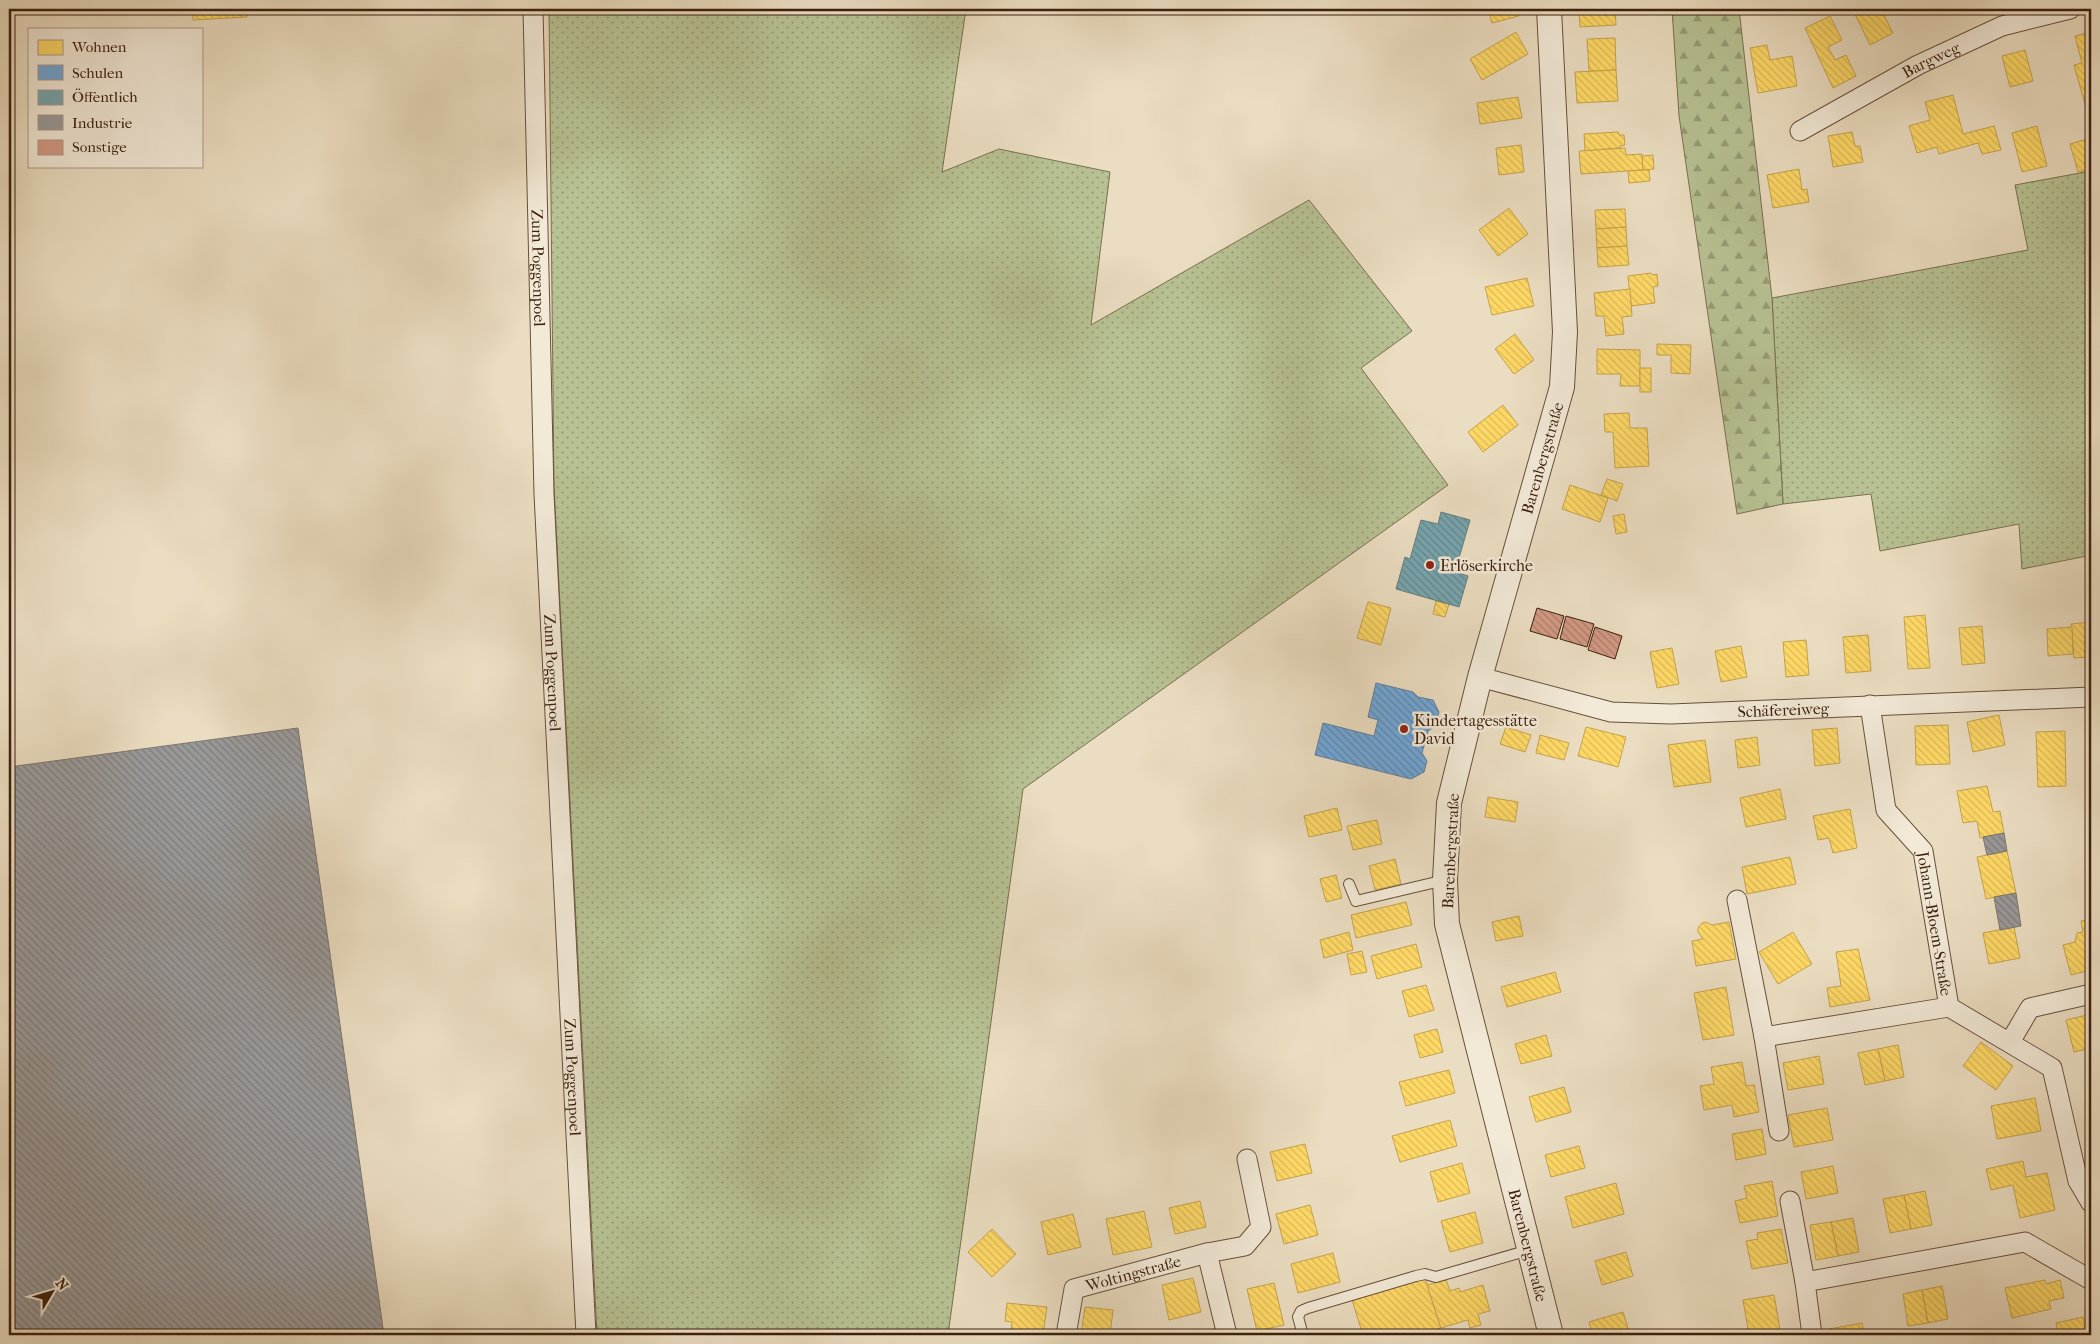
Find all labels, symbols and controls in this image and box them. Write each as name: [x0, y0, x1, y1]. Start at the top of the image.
legend: [28, 28, 202, 168]
text: Wohnen: [71, 38, 127, 56]
street label: Bargweg: [1899, 38, 1963, 82]
text: Schulen: [72, 64, 123, 82]
text: Öffentlich: [72, 88, 138, 106]
text: Industrie: [72, 114, 133, 132]
text: Sonstige: [72, 138, 127, 156]
street label: Zum Poggenpoel: [528, 209, 549, 327]
street label: Barenbergstraße: [1517, 400, 1568, 516]
place label: Erlöserkirche: [1440, 556, 1533, 575]
marker: Erlöserkirche: [1424, 559, 1436, 571]
street label: Zum Poggenpoel: [540, 614, 565, 732]
street label: Schäfereiweg: [1737, 699, 1830, 721]
place label: Kindertagesstätte David: [1414, 711, 1537, 748]
marker: Kindertagesstätte David: [1398, 723, 1410, 735]
street label: Barenbergstraße: [1438, 793, 1463, 909]
street label: Johann-Bloem-Straße: [1913, 848, 1956, 997]
street label: Zum Poggenpoel: [560, 1018, 585, 1137]
street label: Barenbergstraße: [1504, 1187, 1551, 1304]
street label: Woltingstraße: [1083, 1251, 1183, 1296]
north arrow: [28, 1266, 78, 1316]
text: N: [52, 1275, 72, 1294]

